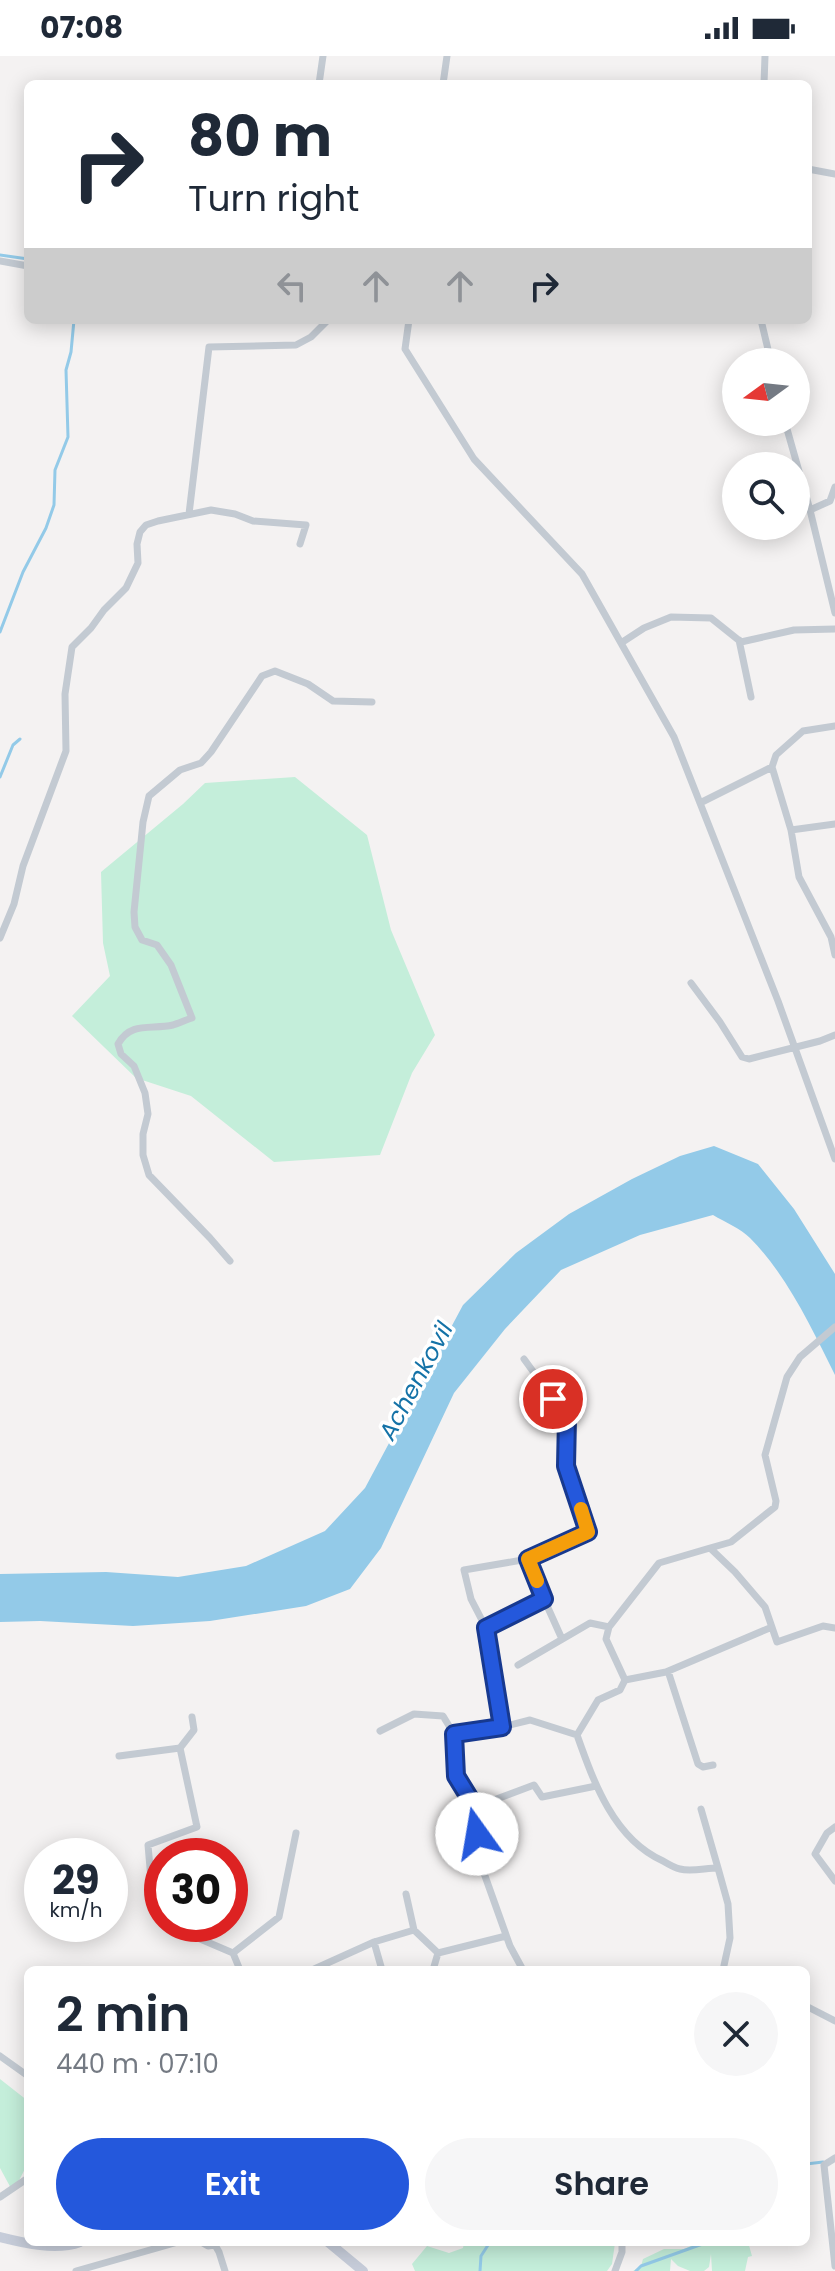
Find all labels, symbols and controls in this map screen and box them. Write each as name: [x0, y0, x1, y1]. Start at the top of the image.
text: 07:08: [40, 6, 123, 49]
text: 80 m: [188, 97, 332, 176]
icon: right: [56, 112, 160, 216]
text: Turn right: [188, 173, 359, 224]
icon: left: [270, 264, 314, 308]
icon: ahead: [354, 264, 398, 308]
icon: ahead: [438, 264, 482, 308]
icon: right: [522, 264, 566, 308]
north arrow: [722, 348, 810, 436]
map controls: [722, 348, 810, 540]
button: search: [722, 452, 810, 540]
water label: Achenkovil: [370, 1316, 461, 1446]
pin: [519, 1365, 587, 1433]
icon: arrive: [531, 1377, 575, 1421]
position arrow: [435, 1792, 519, 1876]
speed limit sign: 30: [144, 1838, 248, 1942]
text: 29: [52, 1852, 100, 1908]
text: km/h: [49, 1896, 103, 1924]
text: 2 min: [56, 1981, 190, 2048]
button: close: [694, 1992, 778, 2076]
text: 440 m · 07:10: [56, 2046, 219, 2082]
button: Exit: [56, 2138, 409, 2230]
button: Share: [425, 2138, 778, 2230]

